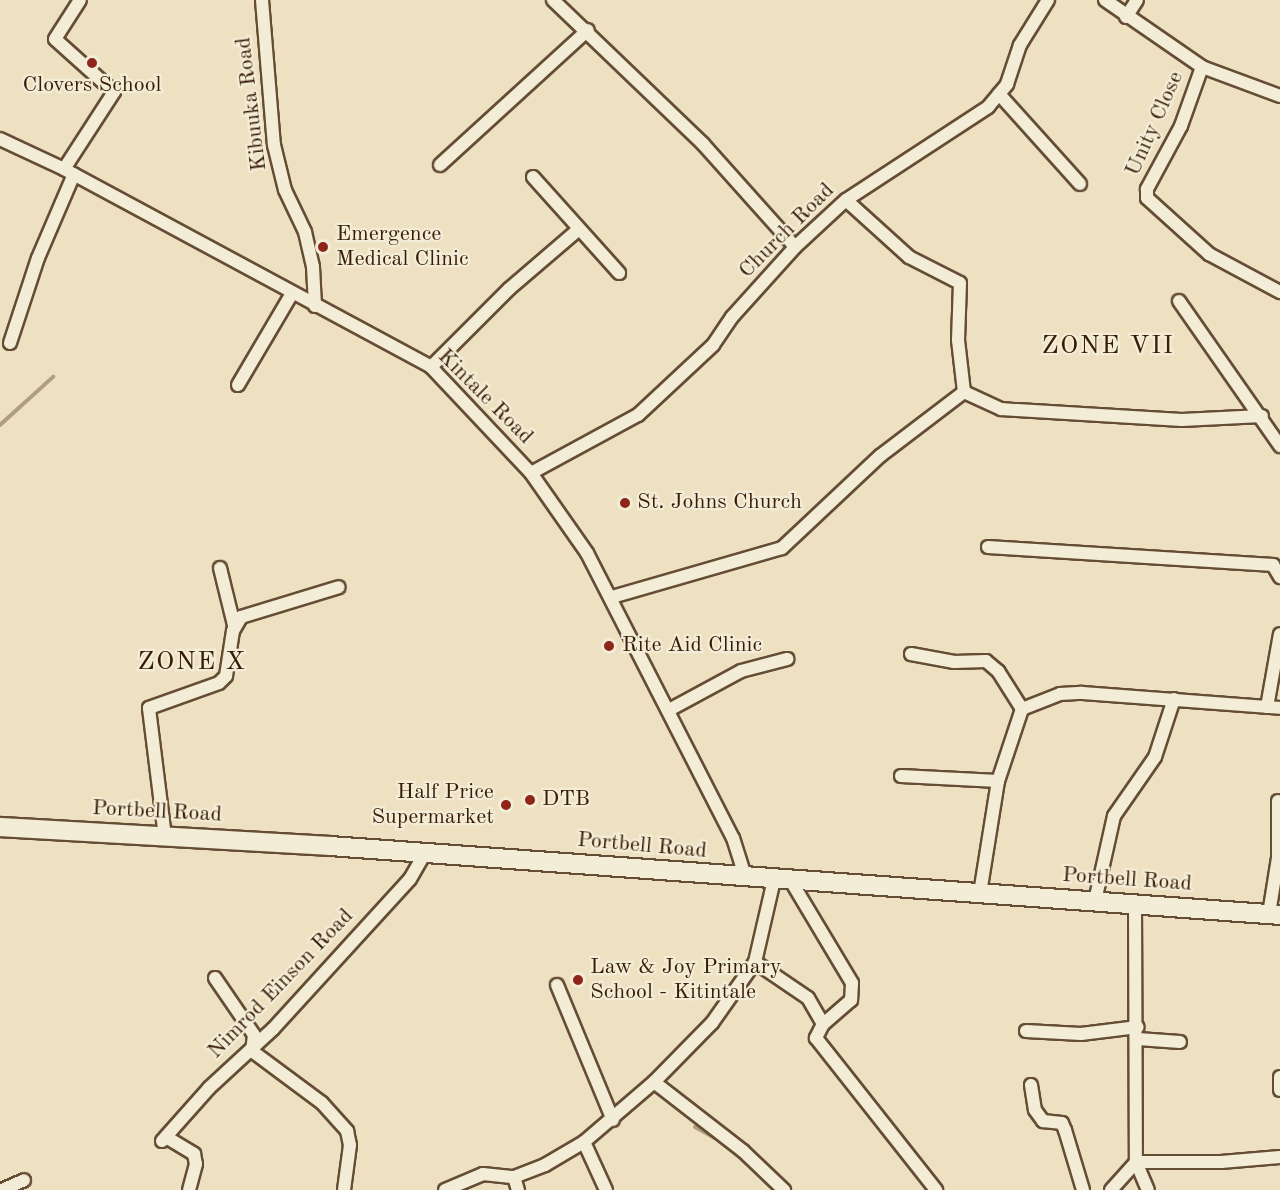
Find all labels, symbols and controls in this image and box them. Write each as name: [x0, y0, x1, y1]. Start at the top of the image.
street label: Kibuuka Road: [231, 35, 273, 173]
marker: Clovers School: [85, 56, 99, 70]
street label: Unity Close: [1120, 68, 1190, 180]
place label: Clovers School: [22, 73, 162, 99]
street label: Church Road: [734, 178, 840, 284]
place label: Emergence Medical Clinic: [336, 221, 469, 272]
marker: Emergence Medical Clinic: [314, 238, 332, 256]
district label: ZONE VII: [1042, 331, 1174, 363]
street label: Kintale Road: [432, 344, 538, 450]
place label: St. Johns Church: [637, 490, 802, 516]
marker: St. Johns Church: [618, 496, 632, 510]
place label: Rite Aid Clinic: [622, 633, 762, 659]
marker: Rite Aid Clinic: [600, 637, 618, 655]
district label: ZONE X: [138, 647, 246, 679]
place label: Half Price Supermarket: [371, 779, 494, 830]
place label: DTB: [542, 787, 590, 813]
marker: DTB: [523, 793, 537, 807]
street label: Portbell Road: [91, 795, 223, 829]
marker: Half Price Supermarket: [499, 798, 513, 812]
street label: Portbell Road: [576, 827, 708, 865]
street label: Portbell Road: [1061, 862, 1193, 898]
street label: Nimrod Einson Road: [203, 903, 359, 1065]
place label: Law & Joy Primary School - Kitintale: [590, 954, 781, 1005]
marker: Law & Joy Primary School - Kitintale: [571, 973, 585, 987]

